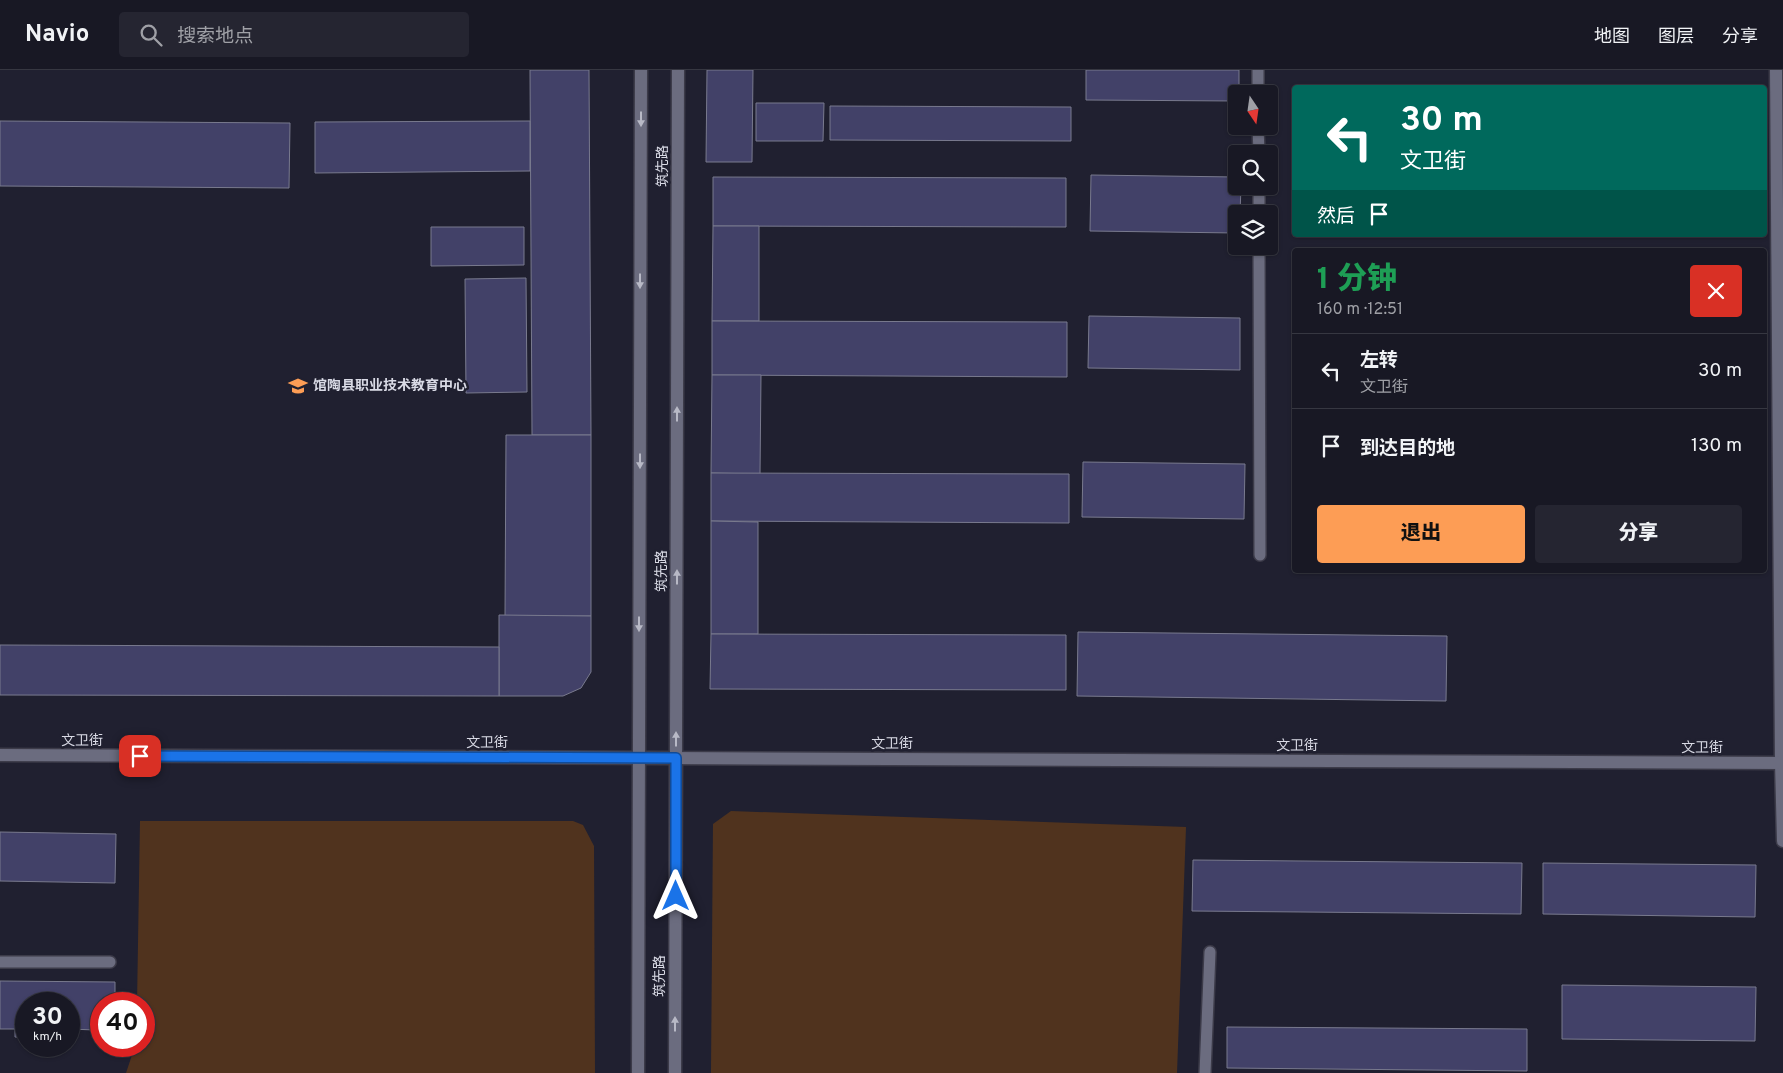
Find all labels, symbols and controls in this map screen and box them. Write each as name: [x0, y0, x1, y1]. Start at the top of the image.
search box: [119, 12, 469, 57]
text: Navio: [25, 20, 89, 50]
icon: search: [137, 21, 165, 49]
text: 搜索地点: [177, 25, 253, 49]
text: 地图: [1594, 26, 1630, 49]
text: 图层: [1658, 26, 1694, 49]
text: 分享: [1722, 26, 1758, 49]
north arrow: [1228, 85, 1278, 135]
map controls: [1228, 85, 1278, 255]
text: 30 m: [1400, 99, 1483, 143]
icon: left: [1317, 105, 1382, 170]
one-way arrow: [637, 111, 645, 127]
street label: 筑先路: [655, 145, 672, 187]
button: search: [1228, 145, 1278, 195]
text: 文卫街: [1400, 149, 1466, 176]
icon: arrive: [1365, 200, 1393, 228]
button: layers: [1228, 205, 1278, 255]
text: 然后: [1317, 205, 1355, 229]
text: 1 分钟: [1317, 262, 1397, 299]
button: close: [1690, 265, 1742, 317]
one-way arrow: [636, 273, 644, 289]
text: 160 m · 12:51: [1317, 300, 1403, 320]
text: 左转: [1360, 349, 1398, 373]
icon: left: [1317, 357, 1345, 385]
text: 30 m: [1698, 359, 1742, 383]
school or university icon: 馆陶县职业技术教育中心: [287, 375, 309, 397]
place label: 馆陶县职业技术教育中心: [313, 378, 467, 395]
text: 文卫街: [1360, 378, 1408, 398]
one-way arrow: [673, 406, 681, 422]
icon: arrive: [1317, 432, 1345, 460]
text: 130 m: [1691, 434, 1742, 458]
text: 到达目的地: [1360, 437, 1455, 461]
one-way arrow: [636, 453, 644, 469]
button: 退出: [1317, 505, 1525, 563]
button: 分享: [1535, 505, 1742, 563]
street label: 筑先路: [654, 550, 671, 592]
one-way arrow: [673, 569, 681, 585]
one-way arrow: [635, 616, 643, 632]
one-way arrow: [673, 731, 681, 747]
street label: 文卫街: [61, 733, 103, 750]
pin: [119, 735, 161, 777]
street label: 文卫街: [466, 735, 508, 752]
street label: 文卫街: [871, 736, 913, 753]
street label: 文卫街: [1276, 738, 1318, 755]
street label: 文卫街: [1681, 740, 1723, 757]
icon: arrive: [126, 742, 154, 770]
position arrow: [649, 869, 701, 921]
street label: 筑先路: [652, 955, 669, 997]
speed limit sign: 40: [90, 992, 155, 1057]
text: 30: [32, 1002, 63, 1034]
one-way arrow: [671, 1016, 679, 1032]
text: km/h: [33, 1029, 62, 1045]

